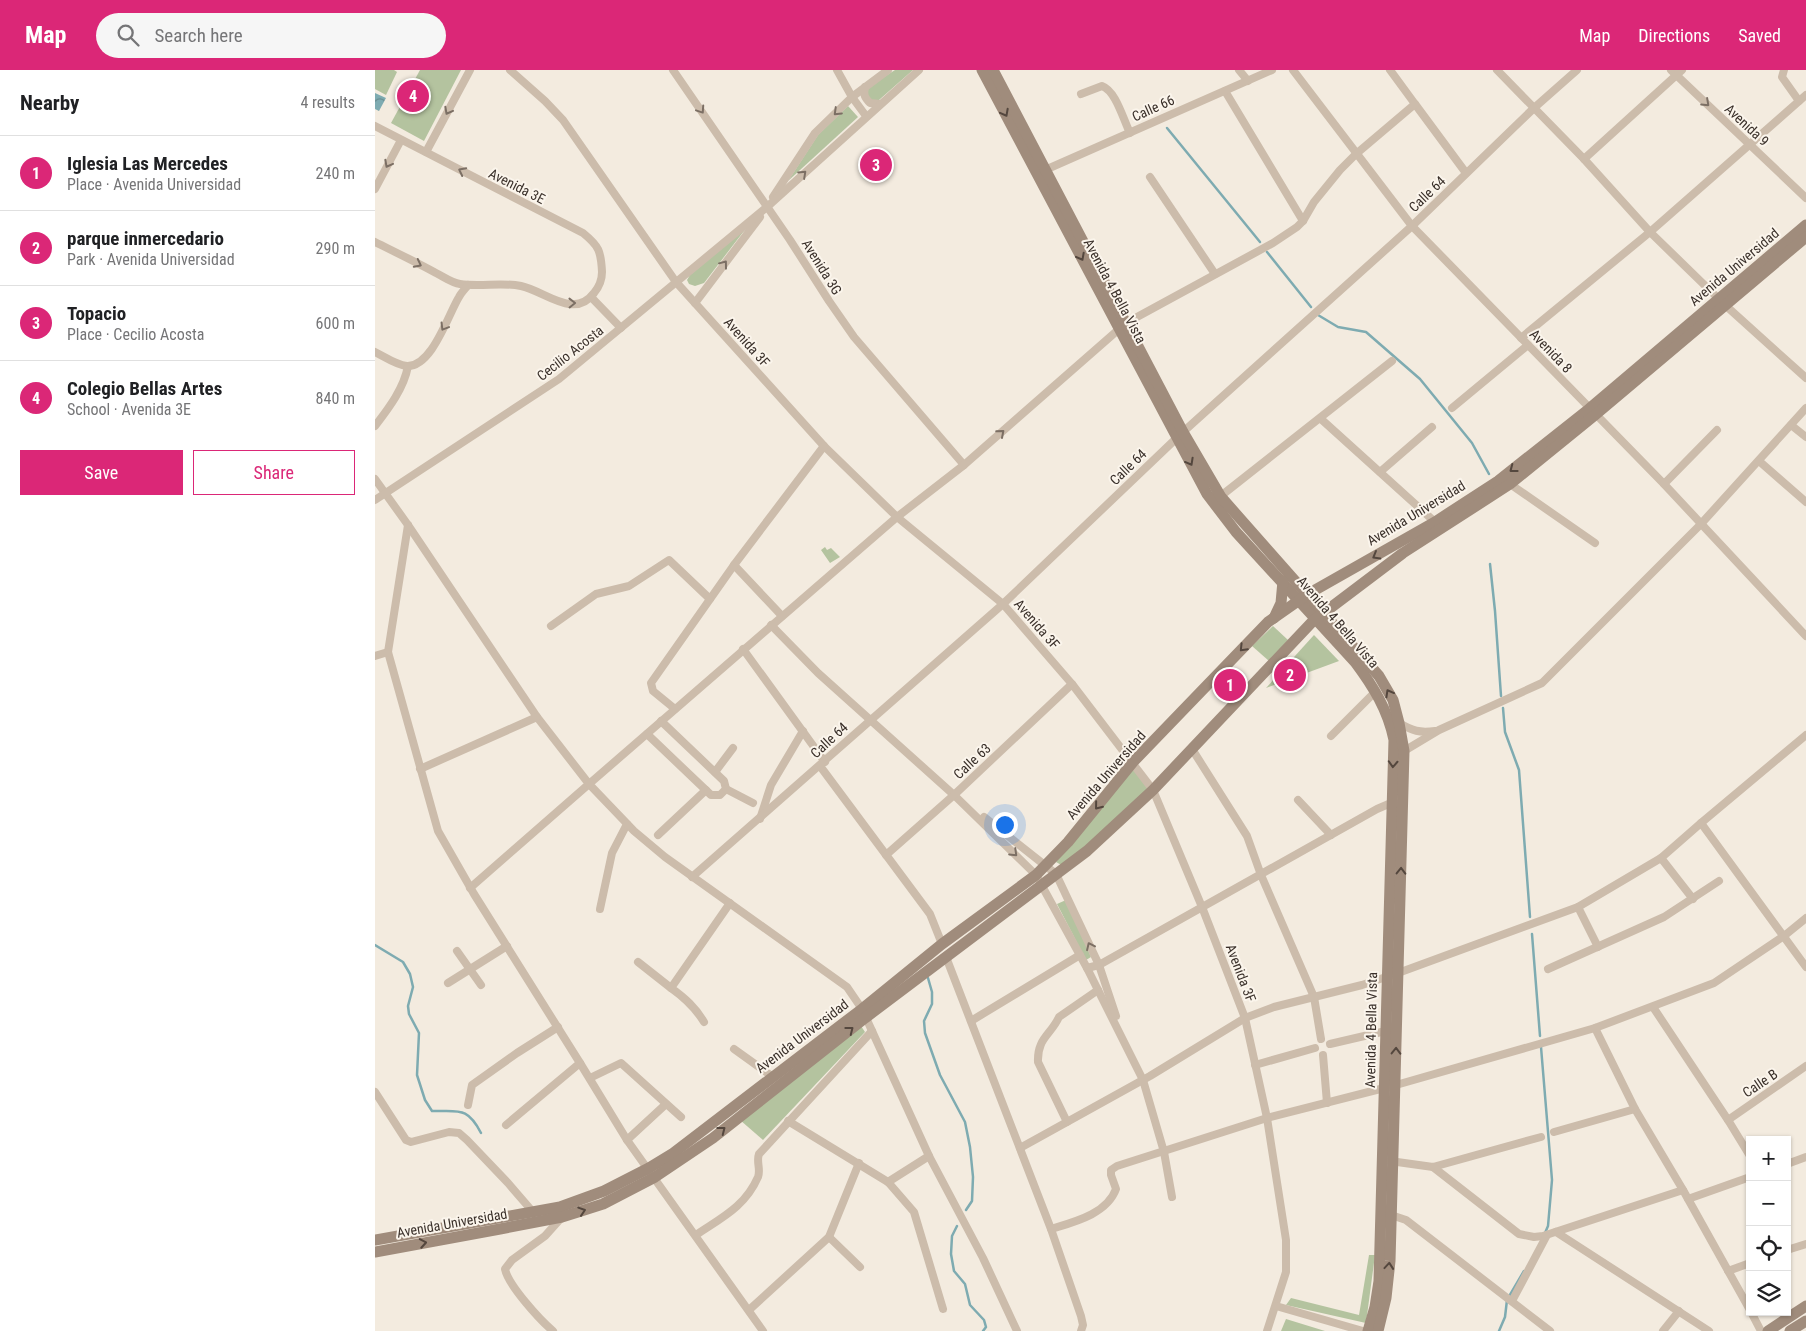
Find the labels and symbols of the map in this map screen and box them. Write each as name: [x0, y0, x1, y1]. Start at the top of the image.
pin: 4: [397, 77, 429, 115]
street label: Calle 66: [1129, 92, 1177, 124]
one-way arrow: [1701, 97, 1710, 106]
street label: Avenida 9: [1722, 101, 1772, 149]
one-way arrow: [695, 104, 704, 114]
one-way arrow: [444, 106, 454, 115]
one-way arrow: [833, 106, 842, 115]
one-way arrow: [998, 108, 1008, 117]
pin: 3: [860, 146, 892, 184]
one-way arrow: [384, 159, 394, 168]
street label: Avenida 3E: [486, 165, 548, 207]
one-way arrow: [458, 167, 467, 177]
one-way arrow: [797, 171, 806, 180]
street label: Calle 64: [1405, 173, 1449, 215]
street label: Avenida Universidad: [1686, 225, 1782, 309]
street label: Avenida 3G: [799, 236, 845, 298]
street label: Avenida 4 Bella Vista: [1081, 236, 1149, 346]
one-way arrow: [1074, 252, 1084, 261]
one-way arrow: [413, 258, 422, 268]
one-way arrow: [719, 261, 727, 270]
one-way arrow: [568, 298, 576, 309]
street label: Avenida 3F: [721, 314, 773, 370]
one-way arrow: [441, 321, 451, 330]
street label: Cecilio Acosta: [534, 322, 606, 384]
street label: Avenida 8: [1527, 326, 1576, 376]
one-way arrow: [995, 430, 1004, 439]
street label: Calle 64: [1106, 446, 1150, 488]
one-way arrow: [1183, 457, 1193, 466]
one-way arrow: [1510, 464, 1519, 472]
street label: Avenida Universidad: [1364, 477, 1468, 549]
one-way arrow: [1372, 549, 1381, 559]
street label: Avenida 4 Bella Vista: [1294, 573, 1382, 671]
street label: Avenida 3F: [1011, 596, 1063, 652]
one-way arrow: [1240, 642, 1249, 651]
pin: 2: [1274, 656, 1306, 694]
pin: 1: [1214, 666, 1246, 704]
one-way arrow: [1385, 690, 1395, 699]
street label: Calle 64: [807, 719, 851, 761]
street label: Avenida Universidad: [1063, 728, 1149, 822]
street label: Calle 63: [950, 740, 994, 782]
one-way arrow: [1387, 760, 1398, 768]
one-way arrow: [1095, 800, 1103, 809]
your location: [992, 812, 1018, 838]
one-way arrow: [1009, 847, 1018, 856]
one-way arrow: [1396, 867, 1406, 874]
one-way arrow: [1086, 942, 1096, 951]
street label: Avenida 3F: [1223, 942, 1259, 1004]
street label: Avenida 4 Bella Vista: [1362, 972, 1380, 1088]
street label: Avenida Universidad: [753, 996, 851, 1076]
one-way arrow: [844, 1027, 853, 1035]
one-way arrow: [1391, 1047, 1402, 1055]
street label: Calle B: [1740, 1066, 1780, 1100]
one-way arrow: [716, 1127, 726, 1136]
street label: Avenida Universidad: [396, 1205, 508, 1241]
one-way arrow: [577, 1206, 586, 1216]
one-way arrow: [419, 1239, 427, 1249]
one-way arrow: [1384, 1262, 1395, 1270]

